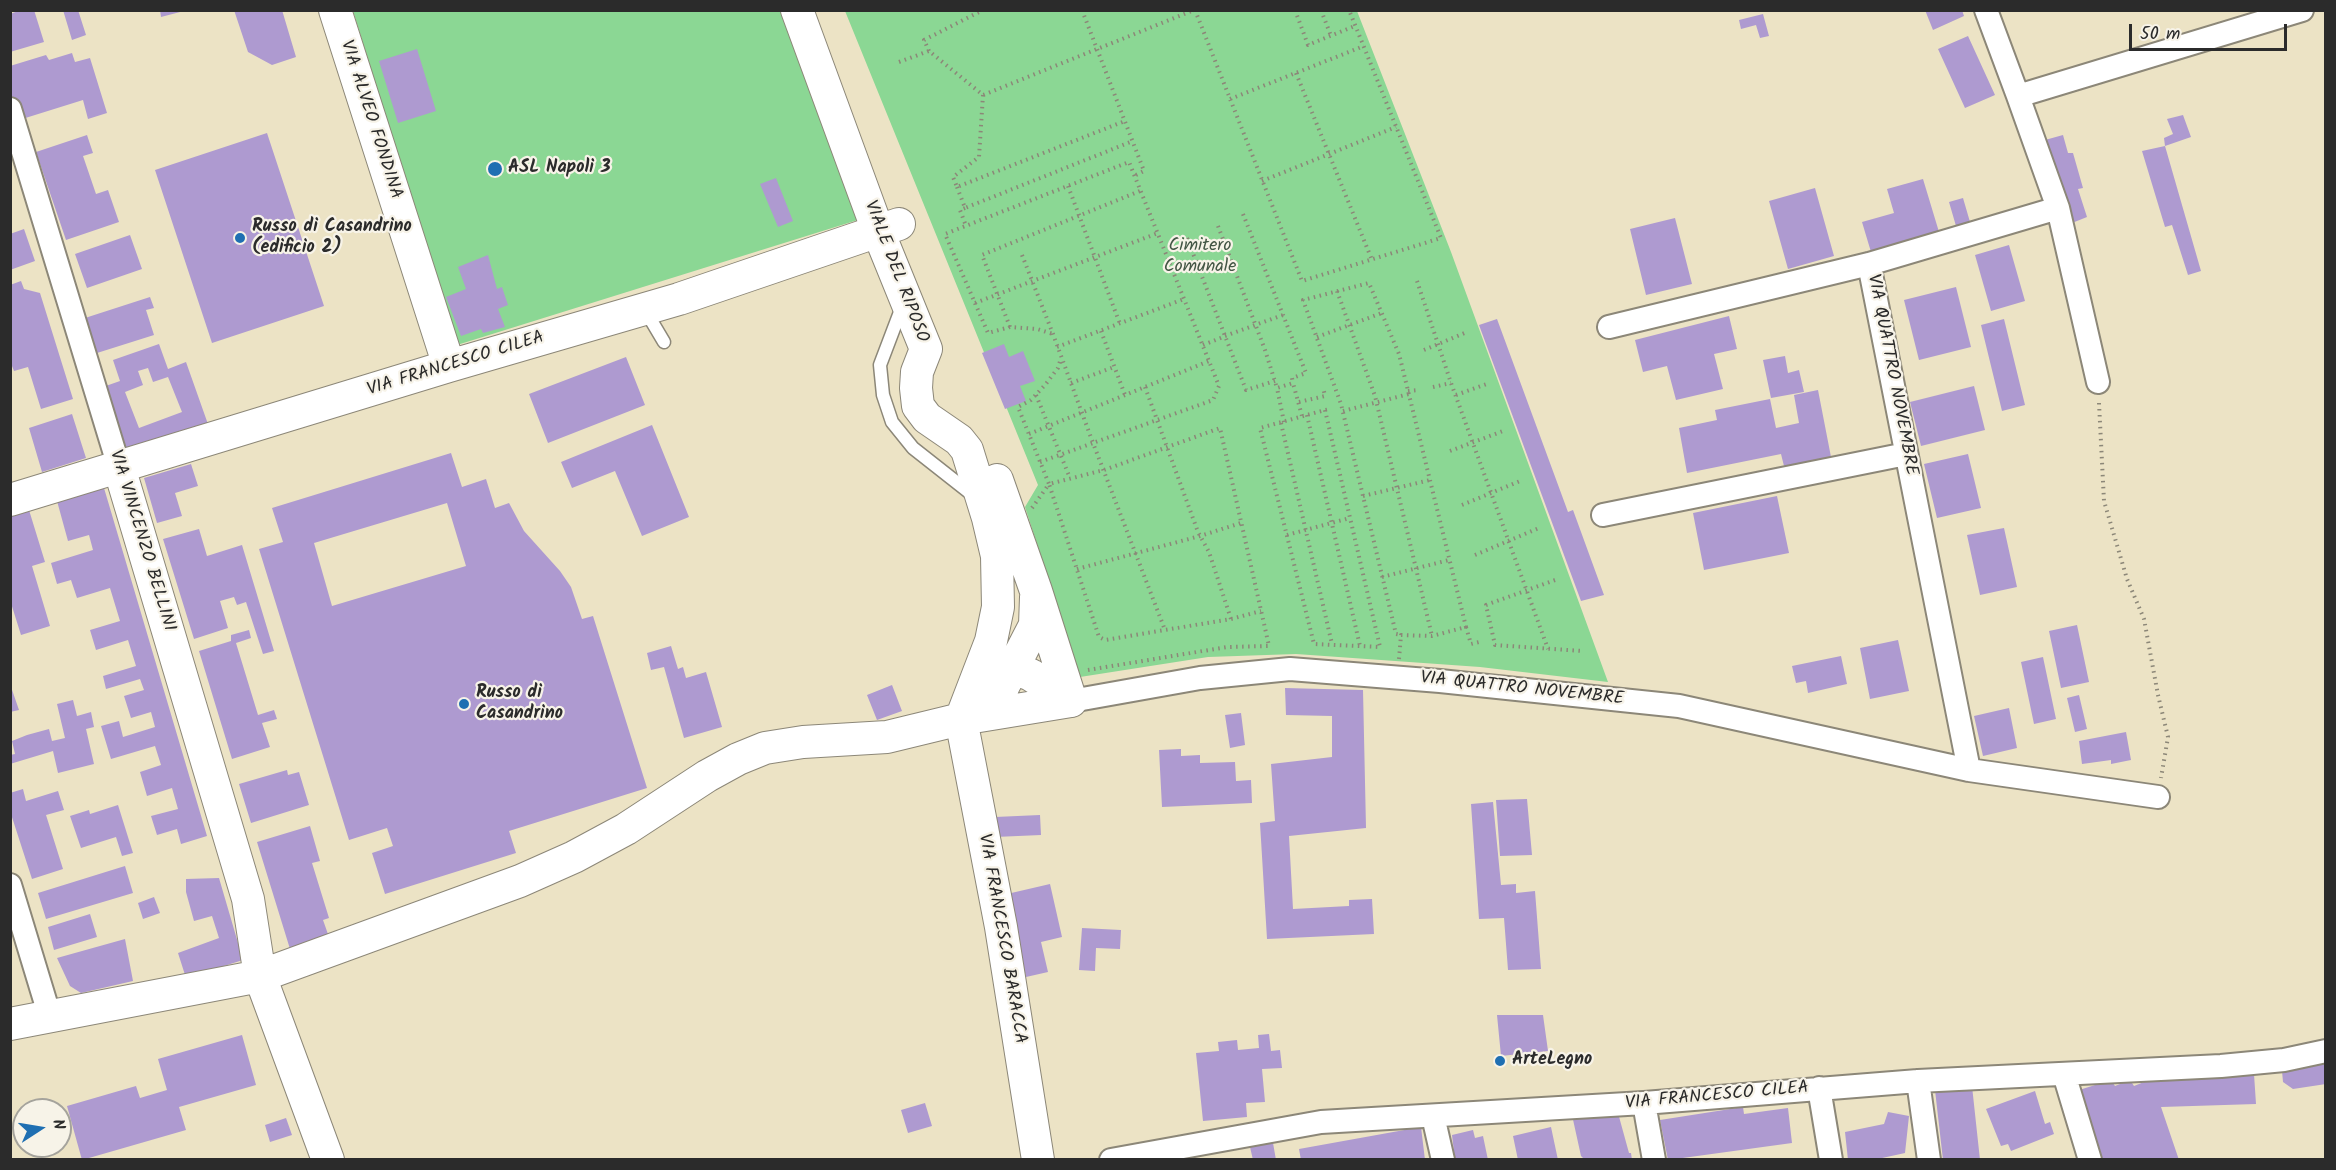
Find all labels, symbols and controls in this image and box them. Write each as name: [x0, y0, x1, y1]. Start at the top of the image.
scale bar: [2132, 12, 2290, 50]
text: 50 m: [2140, 20, 2180, 49]
street label: VIA ALVEO FONDINA: [334, 38, 406, 202]
place label: ASL Napoli 3: [508, 158, 611, 180]
marker: ASL Napoli 3: [486, 160, 504, 178]
street label: VIALE DEL RIPOSO: [858, 198, 932, 346]
place label: Russo di Casandrino (edificio 2): [252, 217, 412, 260]
marker: Russo di Casandrino (edificio 2): [233, 231, 247, 245]
park label: Cimitero Comunale: [1164, 236, 1236, 278]
street label: VIA QUATTRO NOVEMBRE: [1861, 273, 1921, 477]
street label: VIA FRANCESCO CILEA: [365, 328, 547, 402]
street label: VIA VINCENZO BELLINI: [103, 448, 179, 634]
street label: VIA QUATTRO NOVEMBRE: [1419, 669, 1625, 711]
place label: Russo di Casandrino: [476, 683, 563, 726]
marker: Russo di Casandrino: [457, 697, 471, 711]
street label: VIA FRANCESCO BARACCA: [972, 832, 1030, 1046]
place label: ArteLegno: [1512, 1050, 1592, 1072]
marker: ArteLegno: [1493, 1054, 1507, 1068]
street label: VIA FRANCESCO CILEA: [1624, 1078, 1810, 1116]
north arrow: [12, 1098, 72, 1158]
text: N: [45, 1117, 71, 1132]

